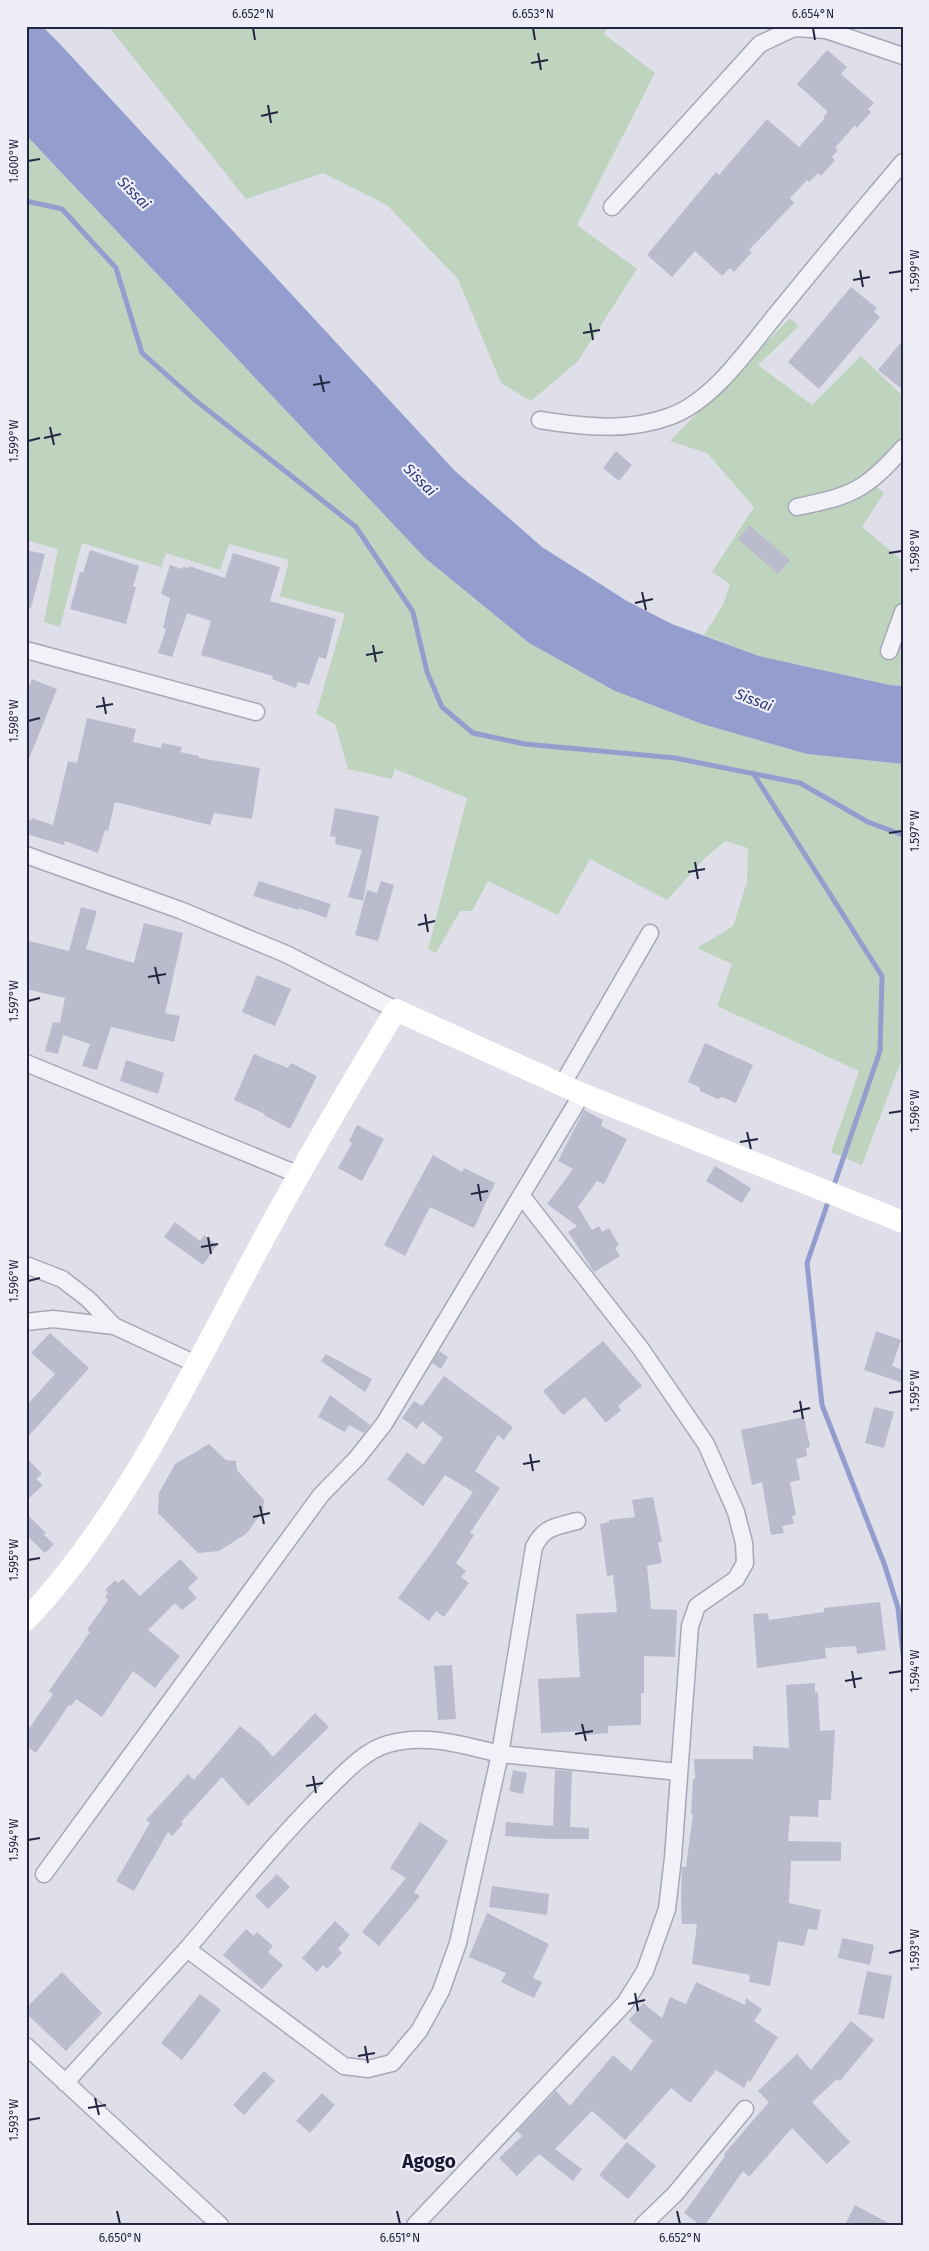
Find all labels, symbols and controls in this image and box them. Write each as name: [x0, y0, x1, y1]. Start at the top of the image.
text: 6.652°N: [232, 7, 274, 21]
text: 6.653°N: [512, 7, 554, 21]
text: 6.654°N: [792, 7, 834, 21]
text: 1.600°W: [7, 139, 21, 183]
water label: Sissai: [113, 172, 154, 213]
text: 1.599°W: [908, 250, 922, 292]
text: 1.599°W: [7, 420, 21, 462]
water label: Sissai: [399, 459, 440, 500]
text: 1.598°W: [908, 529, 922, 573]
water label: Sissai: [732, 684, 775, 715]
text: 1.598°W: [7, 699, 21, 743]
text: 1.597°W: [908, 810, 922, 852]
text: 1.597°W: [7, 980, 21, 1022]
text: 1.596°W: [908, 1090, 922, 1132]
text: 1.596°W: [7, 1260, 21, 1302]
text: 1.595°W: [908, 1370, 922, 1412]
text: 1.595°W: [7, 1539, 21, 1581]
text: 1.594°W: [908, 1650, 922, 1692]
text: 1.594°W: [7, 1819, 21, 1861]
text: 1.593°W: [908, 1929, 922, 1971]
text: 1.593°W: [7, 2099, 21, 2141]
district label: Agogo: [401, 2150, 456, 2173]
text: 6.650°N: [99, 2231, 141, 2245]
text: 6.651°N: [380, 2231, 420, 2245]
text: 6.652°N: [659, 2231, 701, 2245]

